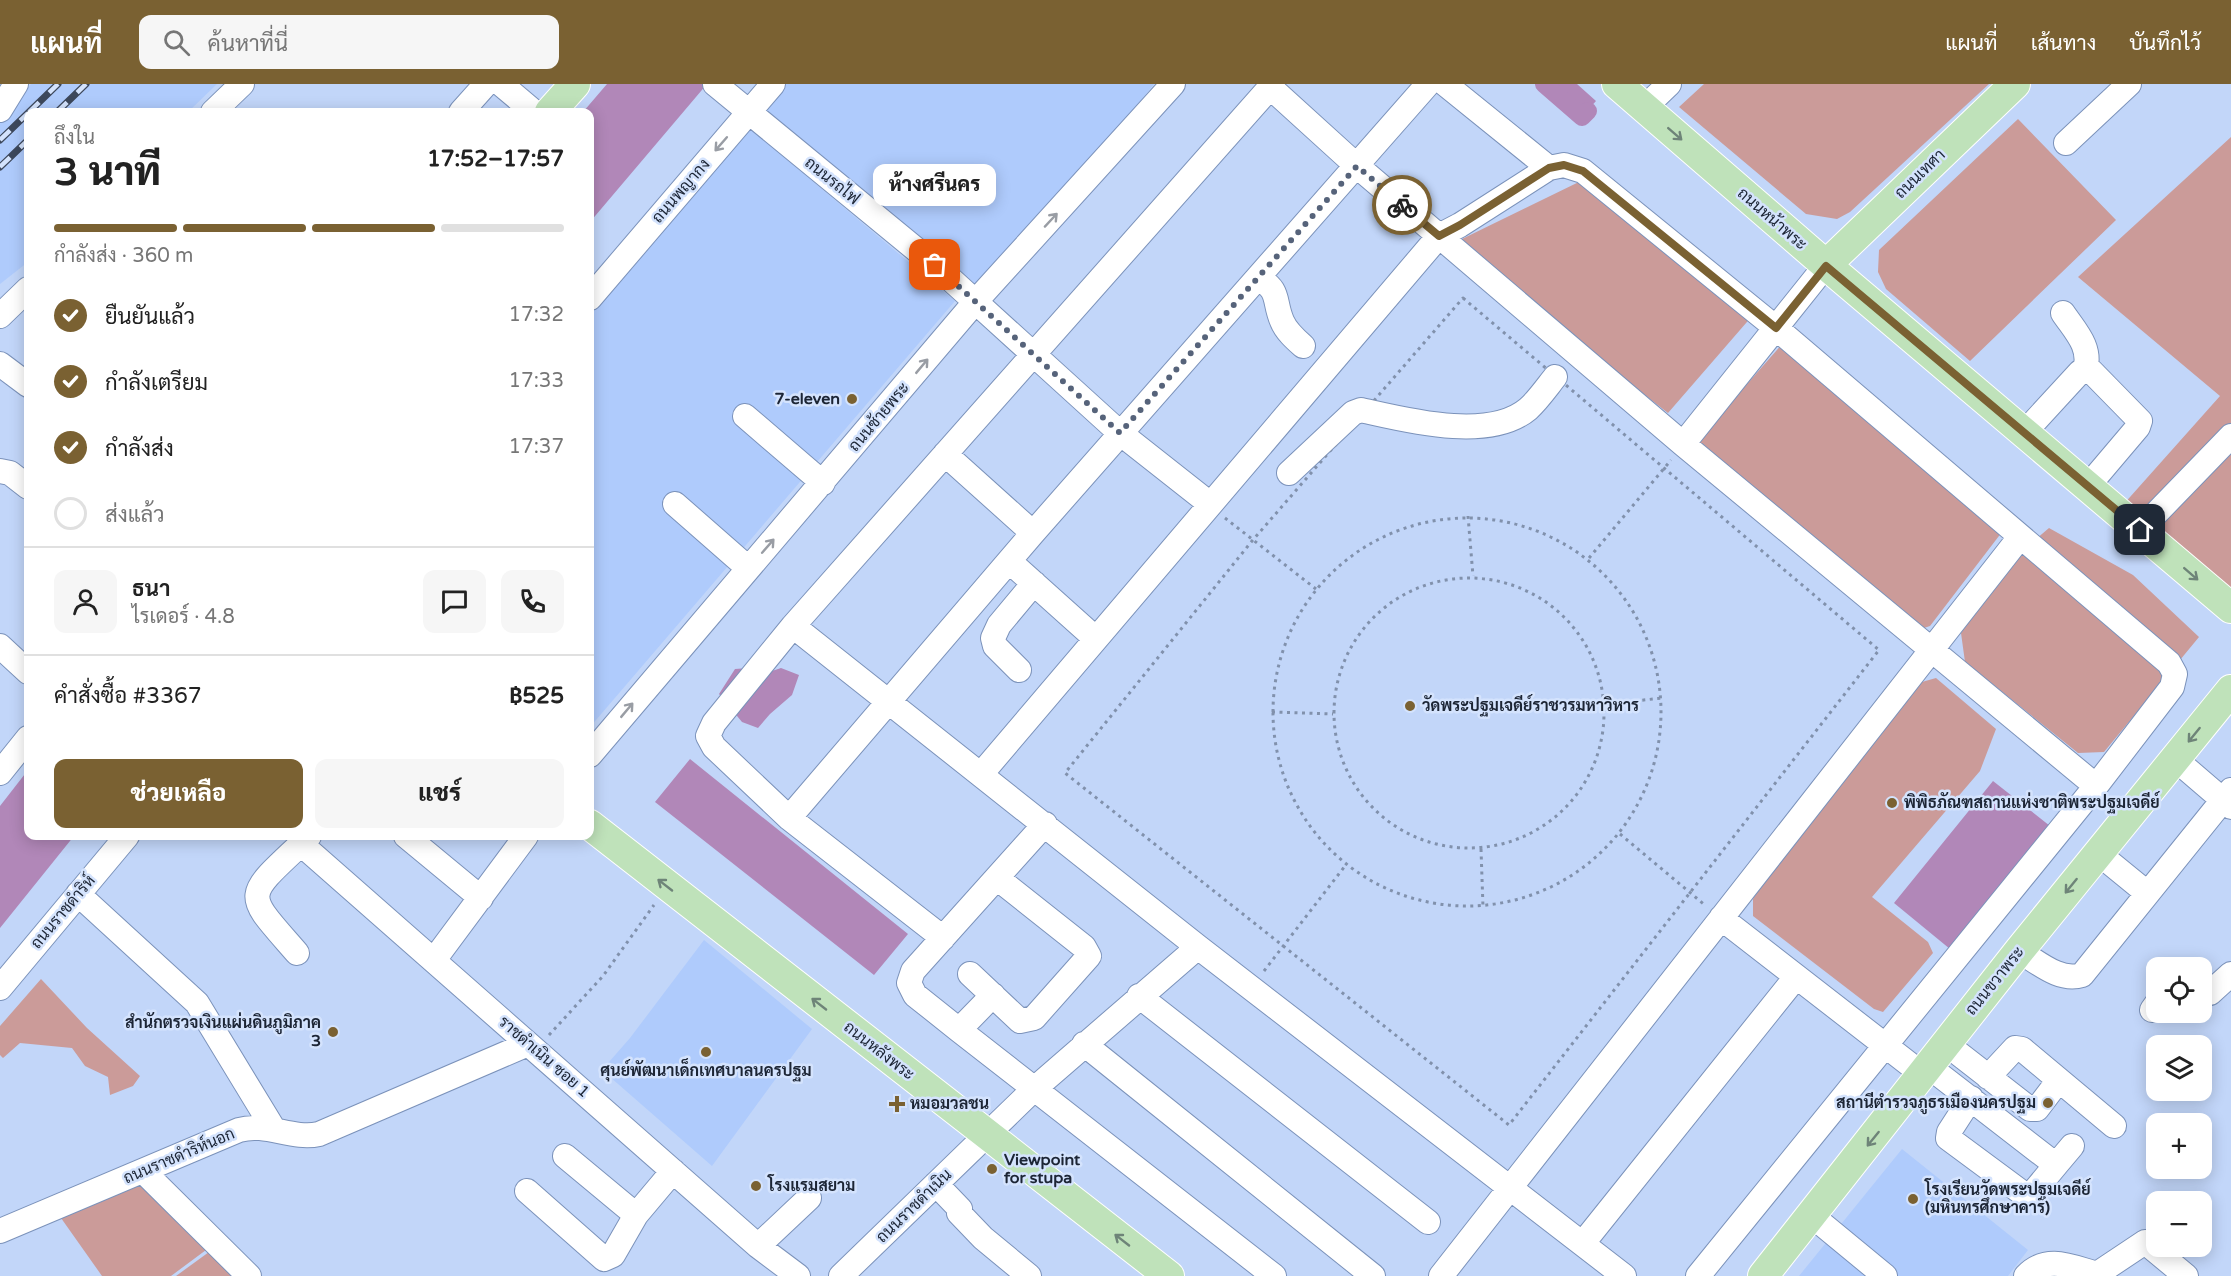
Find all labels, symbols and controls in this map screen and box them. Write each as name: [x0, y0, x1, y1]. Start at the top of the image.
search box: [139, 15, 559, 69]
icon: search: [160, 26, 193, 59]
text: แผนที่: [30, 27, 103, 61]
text: ค้นหาที่นี่: [208, 31, 288, 57]
text: แผนที่: [1945, 31, 1998, 56]
text: เส้นทาง: [2031, 31, 2096, 56]
text: บันทึกไว้: [2129, 31, 2201, 56]
text: ถึงใน: [54, 126, 95, 150]
one-way arrow: [1667, 127, 1682, 141]
one-way arrow: [714, 136, 728, 151]
street label: ถนนเทศา: [1891, 145, 1949, 203]
text: 17:52–17:57: [427, 146, 564, 172]
text: 3 นาที: [54, 149, 161, 196]
street label: ถนนรถไฟ: [801, 151, 865, 209]
street label: ถนนพญากง: [648, 155, 714, 227]
callout: ห้างศรีนคร: [874, 163, 996, 205]
text: ห้างศรีนคร: [889, 173, 980, 197]
courier: [1372, 175, 1432, 235]
street label: ถนนหน้าพระ: [1733, 183, 1812, 255]
icon: bike: [1386, 189, 1419, 222]
one-way arrow: [1044, 213, 1058, 228]
pin: [909, 239, 960, 290]
text: กำลังส่ง · 360 m: [54, 244, 193, 268]
icon: bag: [918, 248, 951, 281]
icon: check: [54, 299, 87, 332]
text: 17:32: [509, 303, 564, 327]
text: ยืนยันแล้ว: [105, 304, 195, 330]
one-way arrow: [915, 358, 928, 374]
icon: check: [54, 365, 87, 398]
text: 17:33: [509, 369, 564, 393]
text: กำลังเตรียม: [105, 370, 208, 396]
street label: ถนนซ้ายพระ: [843, 378, 914, 456]
place label: 7-eleven: [775, 389, 840, 409]
marker: 7-eleven: [845, 392, 859, 406]
icon: check: [54, 431, 87, 464]
text: 17:37: [509, 435, 564, 459]
text: กำลังส่ง: [105, 436, 174, 462]
text: ส่งแล้ว: [105, 502, 165, 528]
pin: [2114, 504, 2165, 555]
icon: home: [2123, 513, 2156, 546]
one-way arrow: [761, 538, 774, 554]
one-way arrow: [2183, 567, 2198, 581]
button: person: [54, 570, 117, 633]
button: chat: [423, 570, 486, 633]
button: phone: [501, 570, 564, 633]
text: ธนา: [132, 576, 170, 602]
text: ไรเดอร์ · 4.8: [132, 605, 235, 629]
text: คำสั่งซื้อ #3367: [54, 683, 202, 709]
text: ฿525: [509, 683, 564, 709]
place label: วัดพระปฐมเจดีย์ราชวรมหาวิหาร: [1422, 694, 1639, 717]
marker: วัดพระปฐมเจดีย์ราชวรมหาวิหาร: [1403, 699, 1417, 713]
one-way arrow: [621, 702, 634, 718]
one-way arrow: [2188, 727, 2201, 743]
button: ช่วยเหลือ: [54, 759, 303, 828]
button: แชร์: [315, 759, 564, 828]
place label: พิพิธภัณฑสถานแห่งชาติพระปฐมเจดีย์: [1904, 791, 2161, 814]
marker: พิพิธภัณฑสถานแห่งชาติพระปฐมเจดีย์: [1885, 796, 1899, 810]
street label: ถนนราชดำริห์: [24, 869, 100, 953]
one-way arrow: [658, 878, 674, 891]
one-way arrow: [2065, 878, 2078, 894]
street label: ถนนขวาพระ: [1961, 942, 2029, 1020]
map controls: [2146, 957, 2212, 1257]
button: locate: [2146, 957, 2212, 1023]
one-way arrow: [812, 998, 828, 1011]
place label: สำนักตรวจเงินแผ่นดินภูมิภาค 3: [125, 1012, 321, 1051]
street label: ราชดำเนิน ซอย 1: [494, 1012, 594, 1102]
street label: ถนนหลังพระ: [840, 1016, 919, 1085]
marker: สำนักตรวจเงินแผ่นดินภูมิภาค 3: [326, 1025, 340, 1039]
button: layers: [2146, 1035, 2212, 1101]
marker: ศุนย์พัฒนาเด็กเทศบาลนครปฐม: [699, 1045, 713, 1059]
place label: ศุนย์พัฒนาเด็กเทศบาลนครปฐม: [600, 1057, 812, 1082]
place label: สถานีตำรวจภูธรเมืองนครปฐม: [1836, 1092, 2036, 1115]
place label: หมอมวลชน: [910, 1094, 989, 1114]
marker: หมอมวลชน: [888, 1095, 906, 1113]
marker: สถานีตำรวจภูธรเมืองนครปฐม: [2041, 1096, 2055, 1110]
button: +: [2146, 1113, 2212, 1179]
street label: ถนนราชดำริห์นอก: [119, 1121, 238, 1188]
one-way arrow: [1866, 1130, 1879, 1146]
place label: Viewpoint for stupa: [1003, 1150, 1081, 1188]
marker: Viewpoint for stupa: [985, 1162, 999, 1176]
street label: ถนนราชดำเนิน: [872, 1165, 956, 1247]
place label: โรงแรมสยาม: [767, 1174, 855, 1196]
place label: โรงเรียนวัดพระปฐมเจดีย์ (มหินทรศึกษาคาร): [1924, 1178, 2092, 1218]
marker: โรงแรมสยาม: [749, 1179, 763, 1193]
button: −: [2146, 1191, 2212, 1257]
marker: โรงเรียนวัดพระปฐมเจดีย์ (มหินทรศึกษาคาร): [1906, 1192, 1920, 1206]
one-way arrow: [1115, 1234, 1131, 1247]

